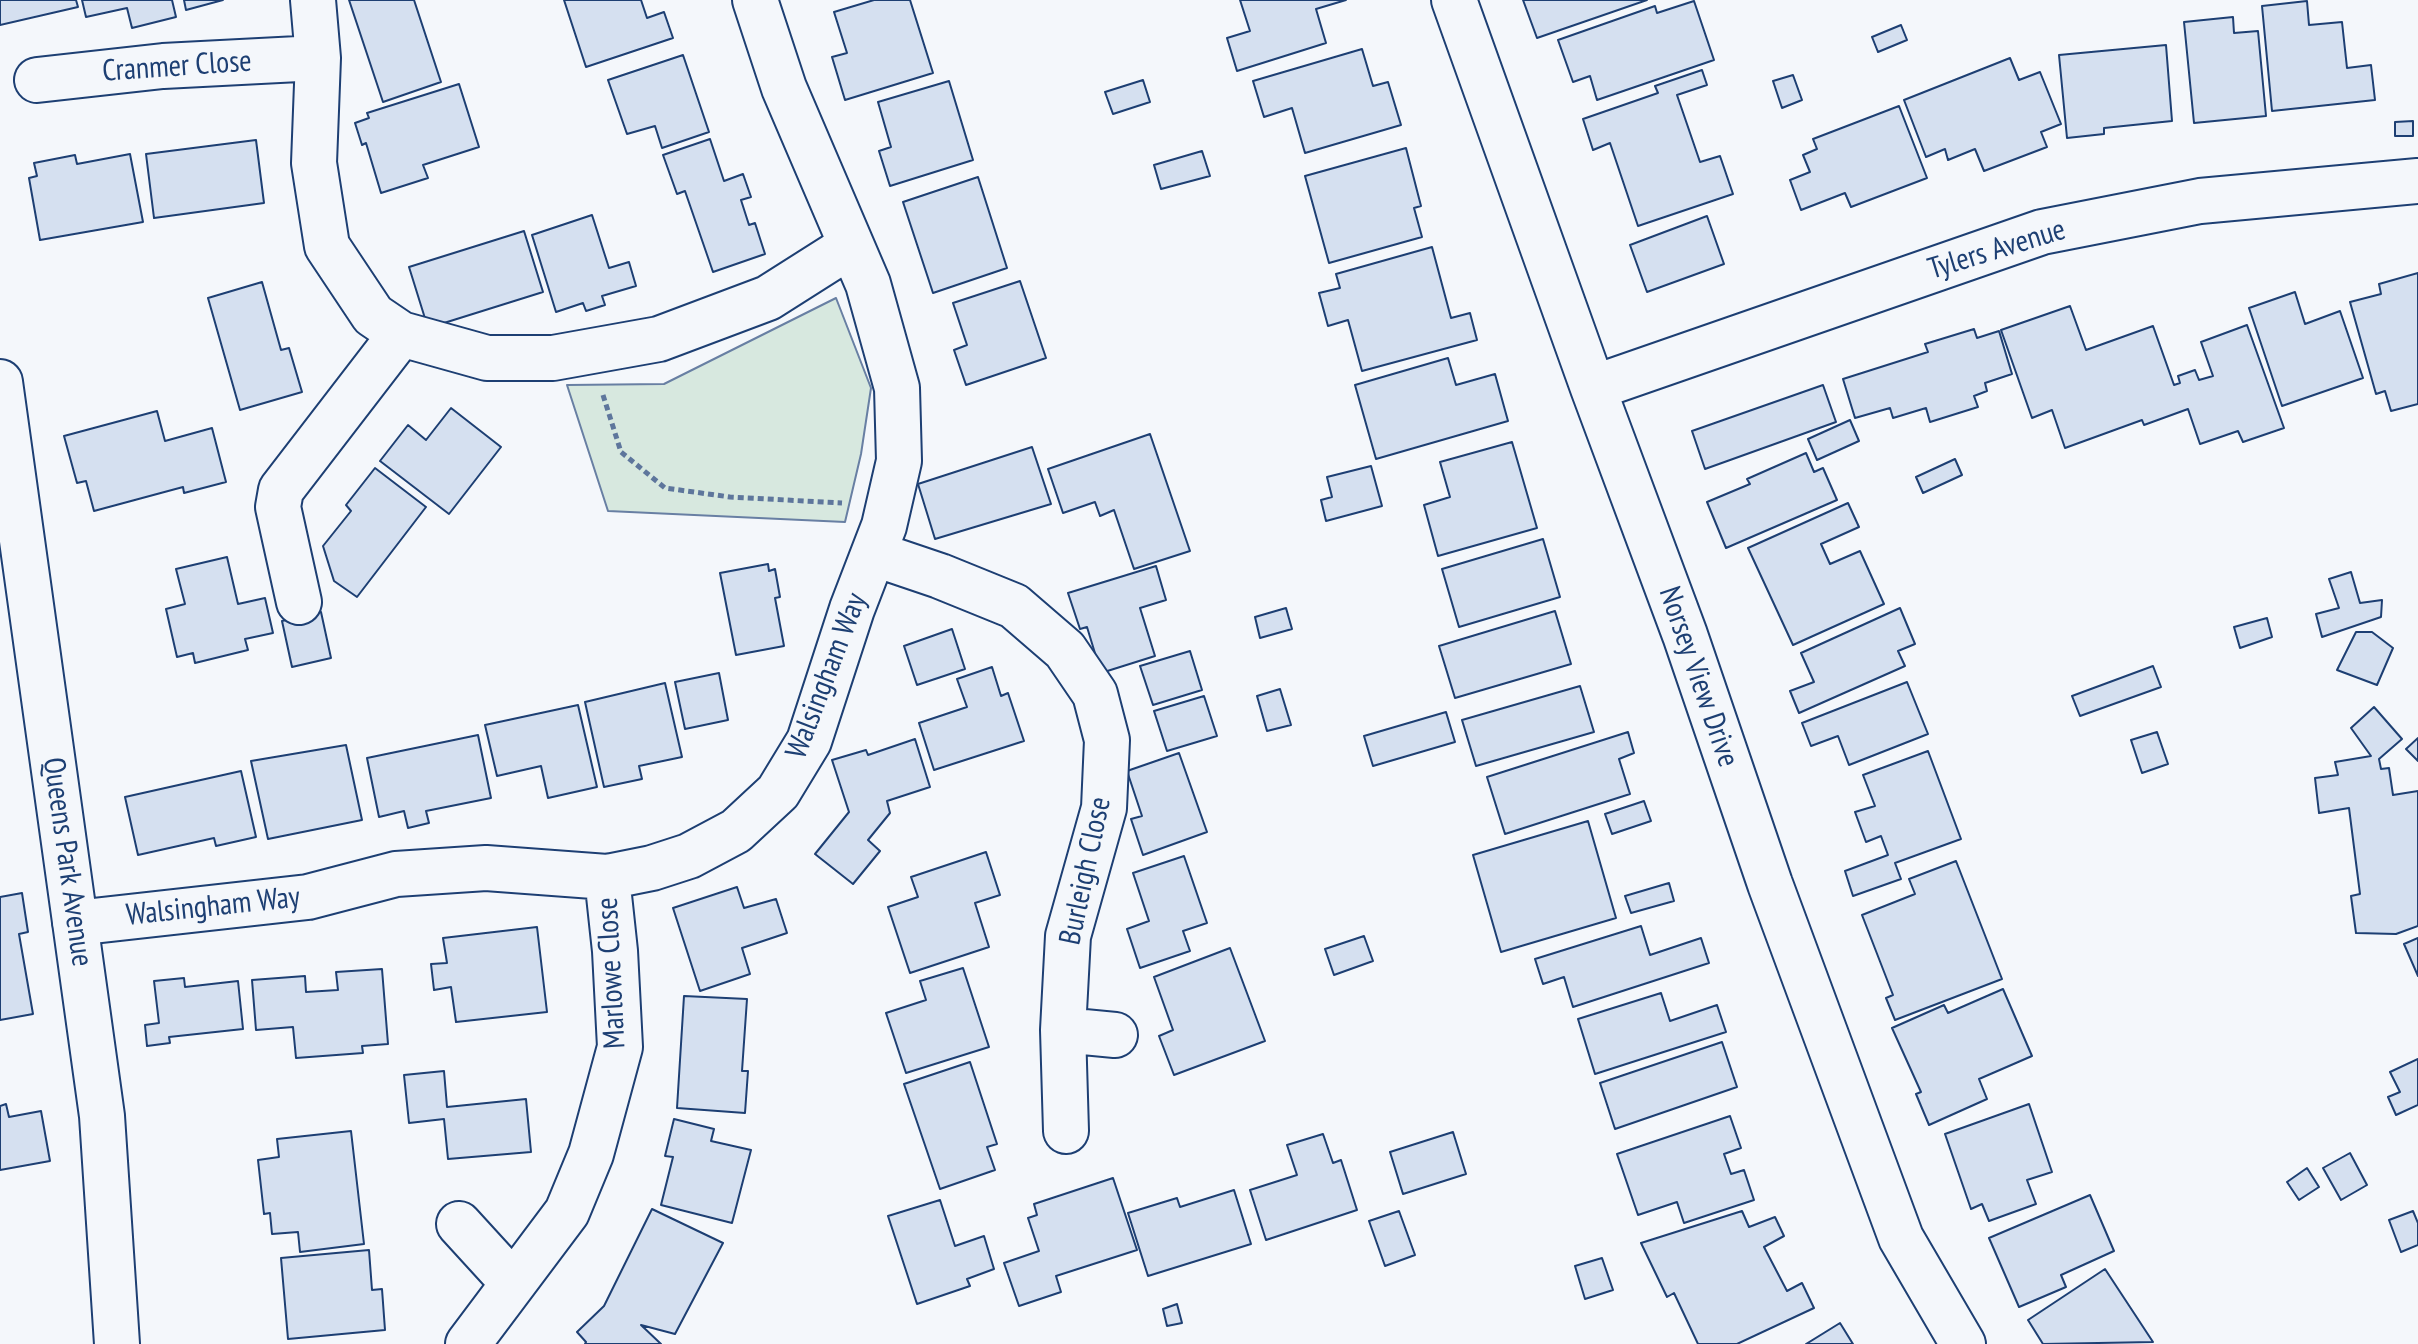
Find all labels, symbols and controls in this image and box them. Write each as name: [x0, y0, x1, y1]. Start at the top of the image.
street label: Cranmer Close: [101, 44, 253, 90]
street label: Tylers Avenue: [1924, 212, 2070, 288]
street label: Norsey View Drive: [1650, 582, 1746, 772]
street label: Walsingham Way: [779, 588, 875, 764]
street label: Queens Park Avenue: [35, 755, 99, 969]
street label: Burleigh Close: [1053, 794, 1119, 948]
street label: Walsingham Way: [124, 880, 302, 934]
street label: Marlowe Close: [590, 896, 634, 1050]

